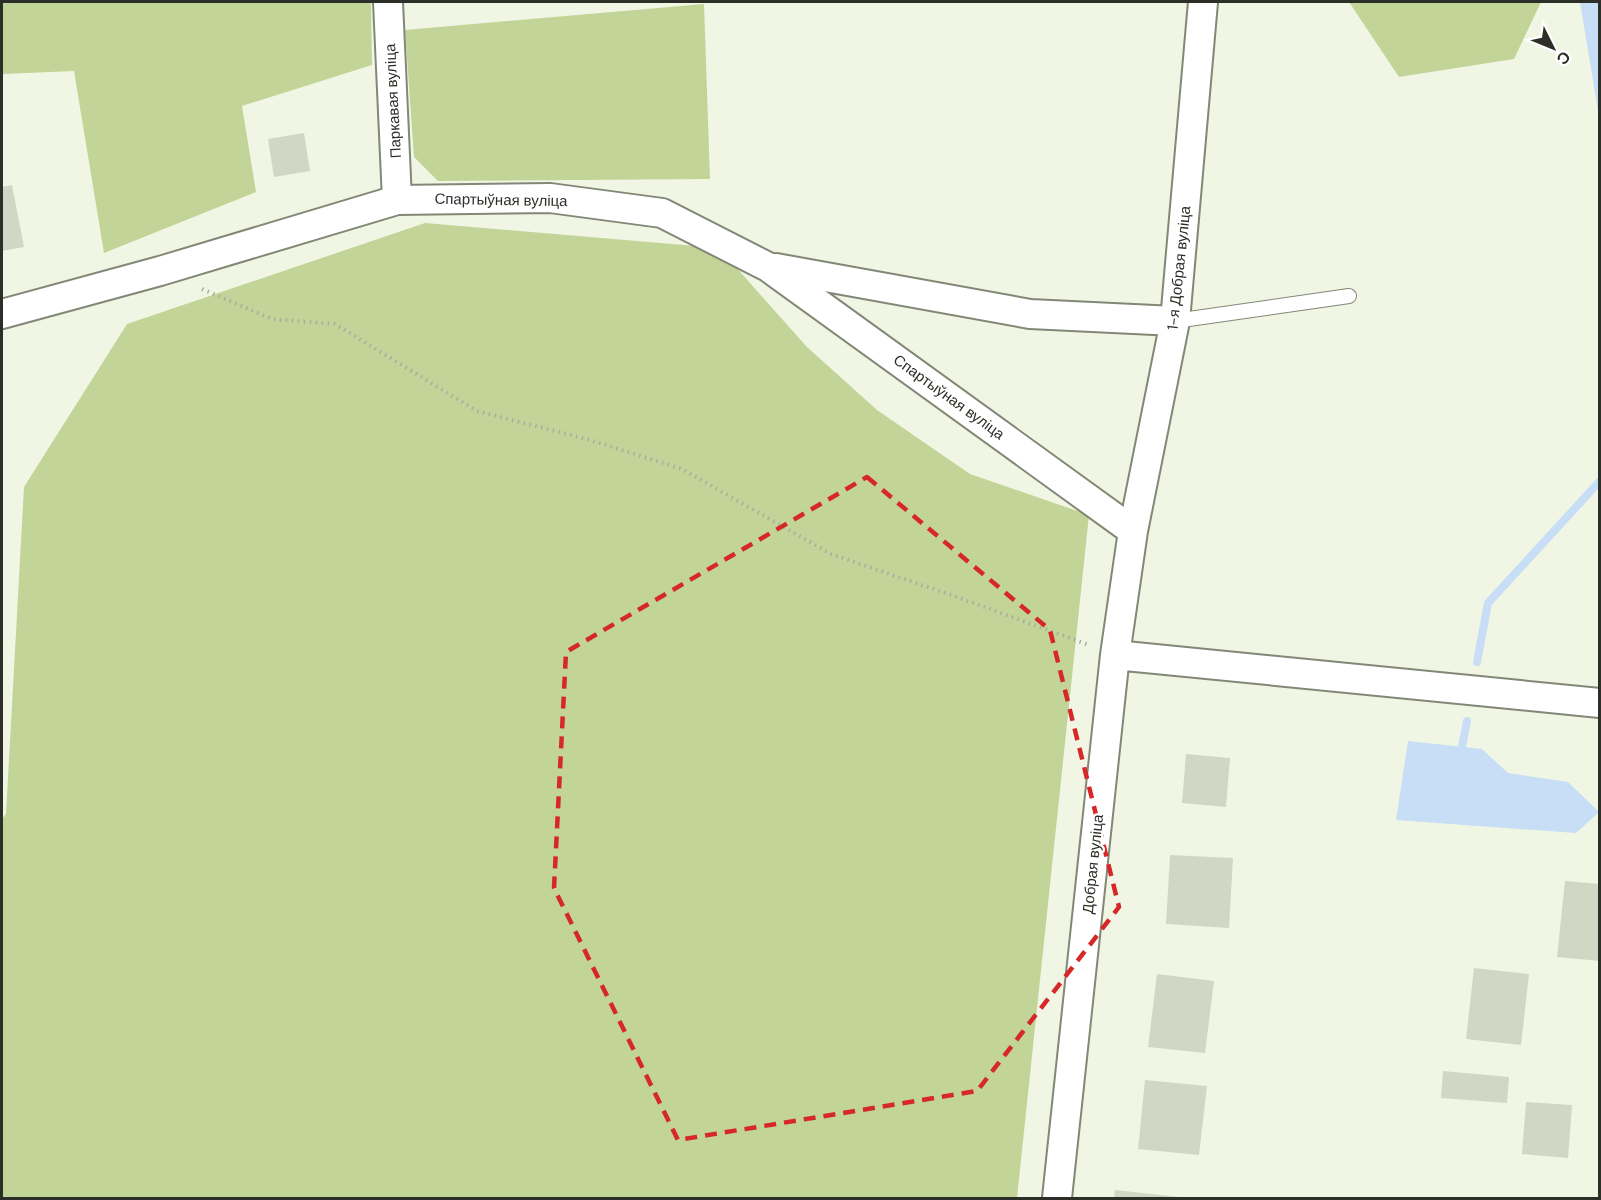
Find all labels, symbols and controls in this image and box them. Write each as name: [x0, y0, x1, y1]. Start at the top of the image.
north arrow: [1523, 18, 1583, 78]
street label: Паркавая вуліца: [380, 43, 406, 159]
text: С: [1552, 46, 1575, 70]
street label: Спартыўная вуліца: [434, 189, 568, 211]
street label: 1-я Добрая вуліца: [1163, 204, 1196, 331]
street label: Спартыўная вуліца: [889, 350, 1009, 445]
street label: Добрая вуліца: [1078, 813, 1108, 915]

